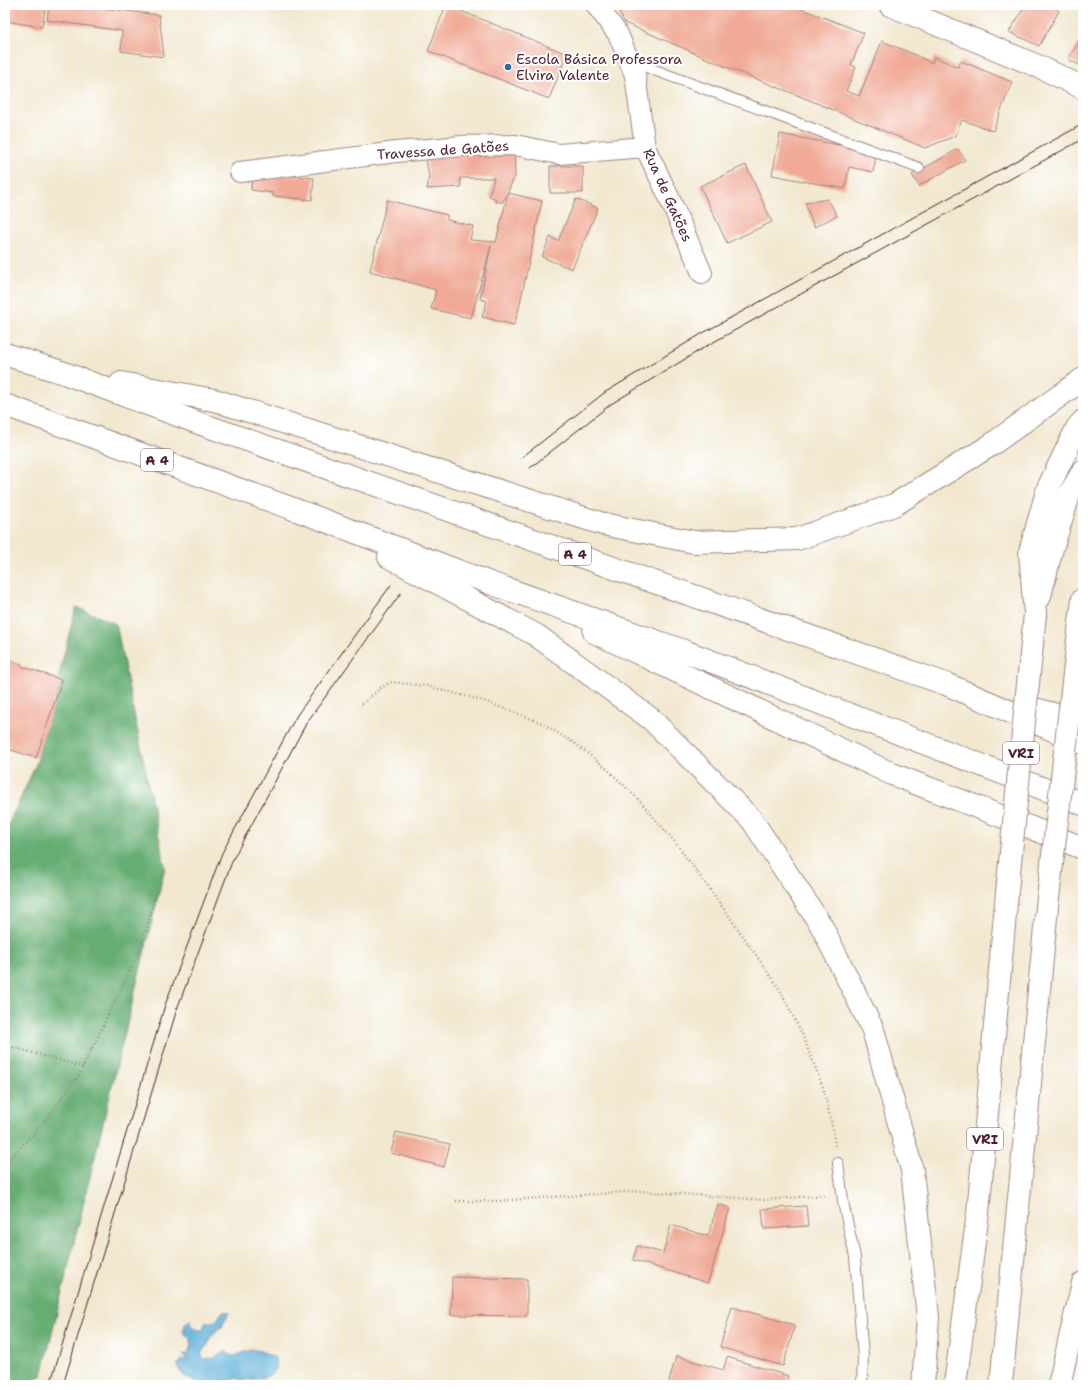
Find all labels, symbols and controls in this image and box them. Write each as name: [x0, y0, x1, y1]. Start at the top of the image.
place label: Escola Básica Professora Elvira Valente: [516, 50, 682, 84]
marker: Escola Básica Professora Elvira Valente: [503, 62, 513, 72]
street label: Travessa de Gatões: [376, 136, 510, 164]
street label: Rua de Gatões: [639, 146, 697, 244]
road number: A 4: [141, 449, 173, 471]
road number: A 4: [559, 543, 591, 565]
road number: VRI: [1003, 742, 1039, 764]
road number: VRI: [967, 1128, 1003, 1150]

